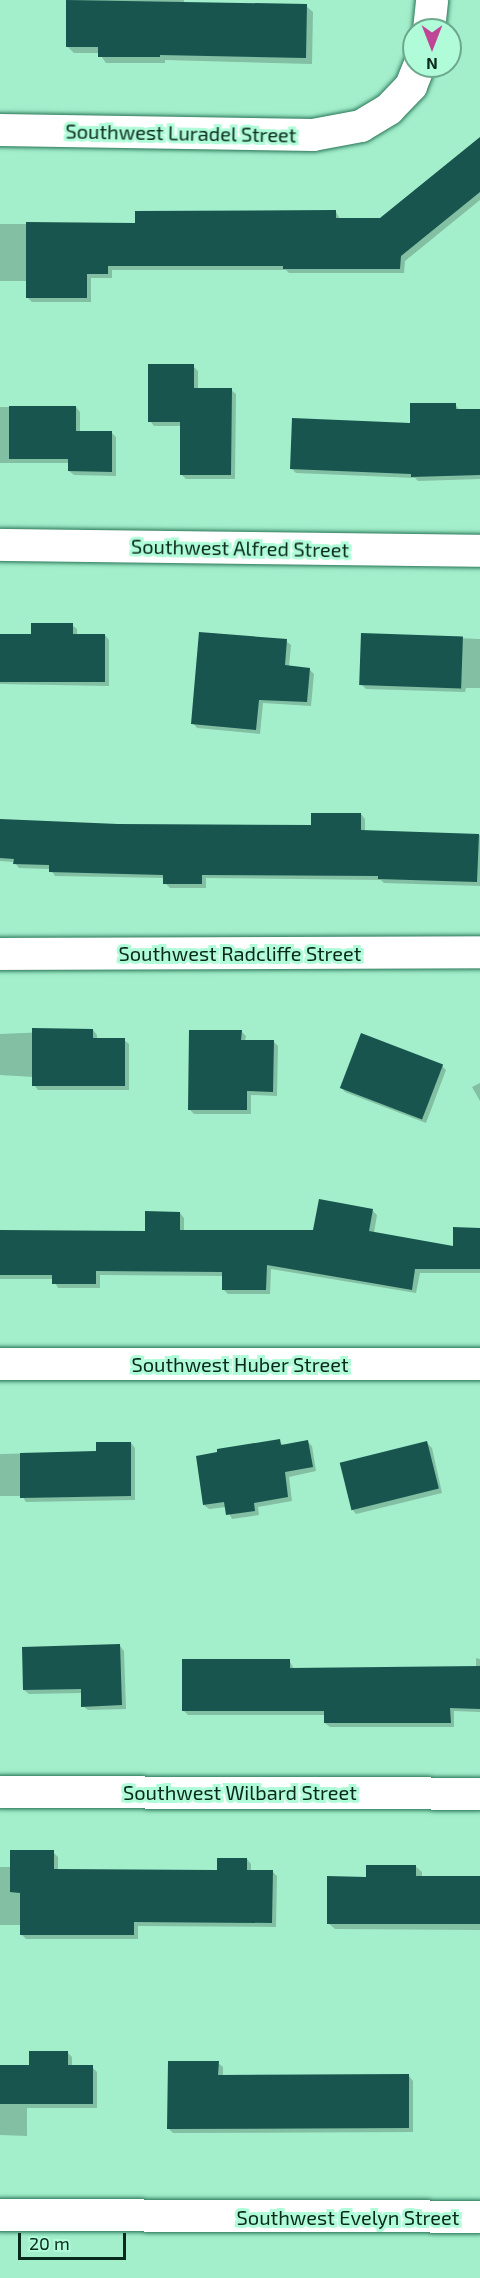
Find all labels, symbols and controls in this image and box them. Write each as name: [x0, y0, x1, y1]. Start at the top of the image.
north arrow: [402, 18, 462, 78]
text: N: [426, 55, 438, 74]
street label: Southwest Luradel Street: [65, 119, 297, 147]
street label: Southwest Alfred Street: [131, 534, 349, 562]
street label: Southwest Radcliffe Street: [119, 941, 361, 965]
street label: Southwest Huber Street: [131, 1352, 349, 1376]
street label: Southwest Wilbard Street: [123, 1780, 357, 1804]
street label: Southwest Evelyn Street: [237, 2205, 459, 2229]
scale bar: [21, 2221, 129, 2259]
text: 20 m: [29, 2232, 70, 2254]

